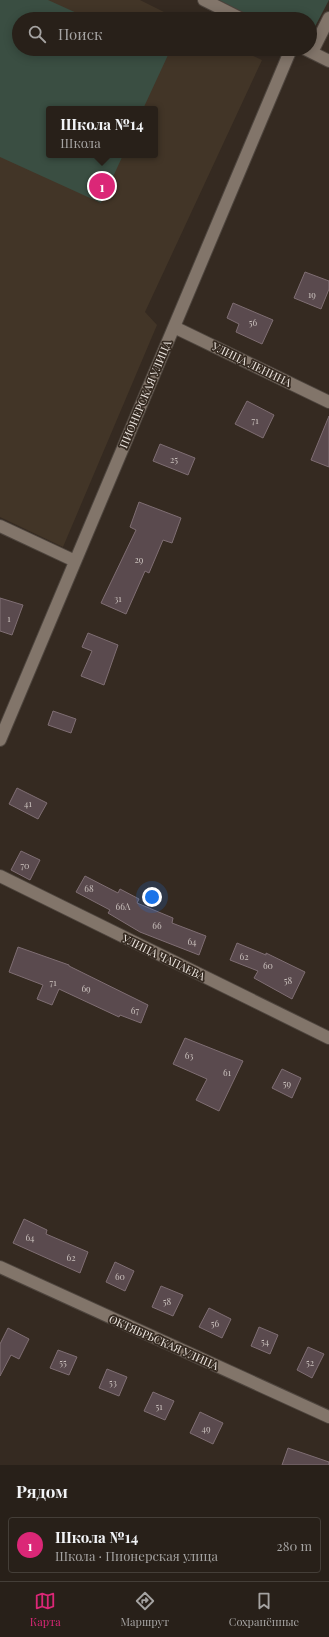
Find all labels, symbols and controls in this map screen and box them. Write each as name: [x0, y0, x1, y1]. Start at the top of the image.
search box: [12, 12, 317, 56]
icon: search: [26, 23, 48, 45]
text: Поиск: [58, 24, 103, 44]
popup: [46, 106, 158, 158]
text: Школа №14: [60, 114, 144, 134]
text: Школа: [60, 134, 101, 151]
pin: 1: [89, 171, 115, 201]
house number: 19: [308, 288, 316, 300]
house number: 56: [249, 316, 258, 328]
street label: ПИОНЕРСКАЯ УЛИЦА: [115, 338, 175, 450]
street label: УЛИЦА ЛЕНИНА: [209, 338, 294, 390]
house number: 71: [252, 414, 259, 426]
house number: 25: [170, 453, 178, 465]
house number: 29: [135, 553, 144, 565]
house number: 31: [114, 592, 122, 604]
house number: 1: [7, 612, 11, 624]
house number: 41: [24, 797, 33, 809]
house number: 70: [20, 859, 30, 871]
house number: 68: [84, 882, 94, 894]
your location: [142, 887, 162, 907]
house number: 66А: [116, 900, 131, 912]
house number: 66: [152, 919, 162, 931]
street label: УЛИЦА ЧАПАЕВА: [119, 930, 208, 984]
house number: 64: [187, 935, 197, 947]
house number: 62: [240, 950, 248, 962]
house number: 60: [263, 959, 273, 971]
house number: 58: [284, 974, 293, 986]
house number: 71: [50, 976, 57, 988]
house number: 69: [81, 982, 91, 994]
house number: 67: [131, 1004, 139, 1016]
house number: 63: [185, 1049, 193, 1061]
house number: 61: [223, 1066, 232, 1078]
house number: 59: [283, 1077, 292, 1089]
house number: 64: [25, 1231, 35, 1243]
house number: 62: [67, 1251, 75, 1263]
house number: 60: [115, 1270, 125, 1282]
house number: 58: [163, 1295, 172, 1307]
street label: ОКТЯБРЬСКАЯ УЛИЦА: [107, 1311, 221, 1373]
house number: 56: [211, 1317, 220, 1329]
house number: 54: [261, 1335, 270, 1347]
house number: 55: [59, 1356, 67, 1368]
house number: 52: [306, 1356, 314, 1368]
house number: 53: [109, 1376, 117, 1388]
house number: 51: [155, 1400, 163, 1412]
house number: 49: [201, 1422, 211, 1434]
text: Рядом: [16, 1480, 68, 1502]
text: Школа №14: [55, 1527, 138, 1547]
text: 1: [28, 1537, 32, 1554]
text: 280 m: [276, 1537, 312, 1554]
text: Школа · Пионерская улица: [55, 1547, 218, 1564]
tab: Карта: [30, 1590, 61, 1629]
tab: Маршрут: [121, 1590, 169, 1629]
tab: Сохранённые: [229, 1590, 299, 1629]

